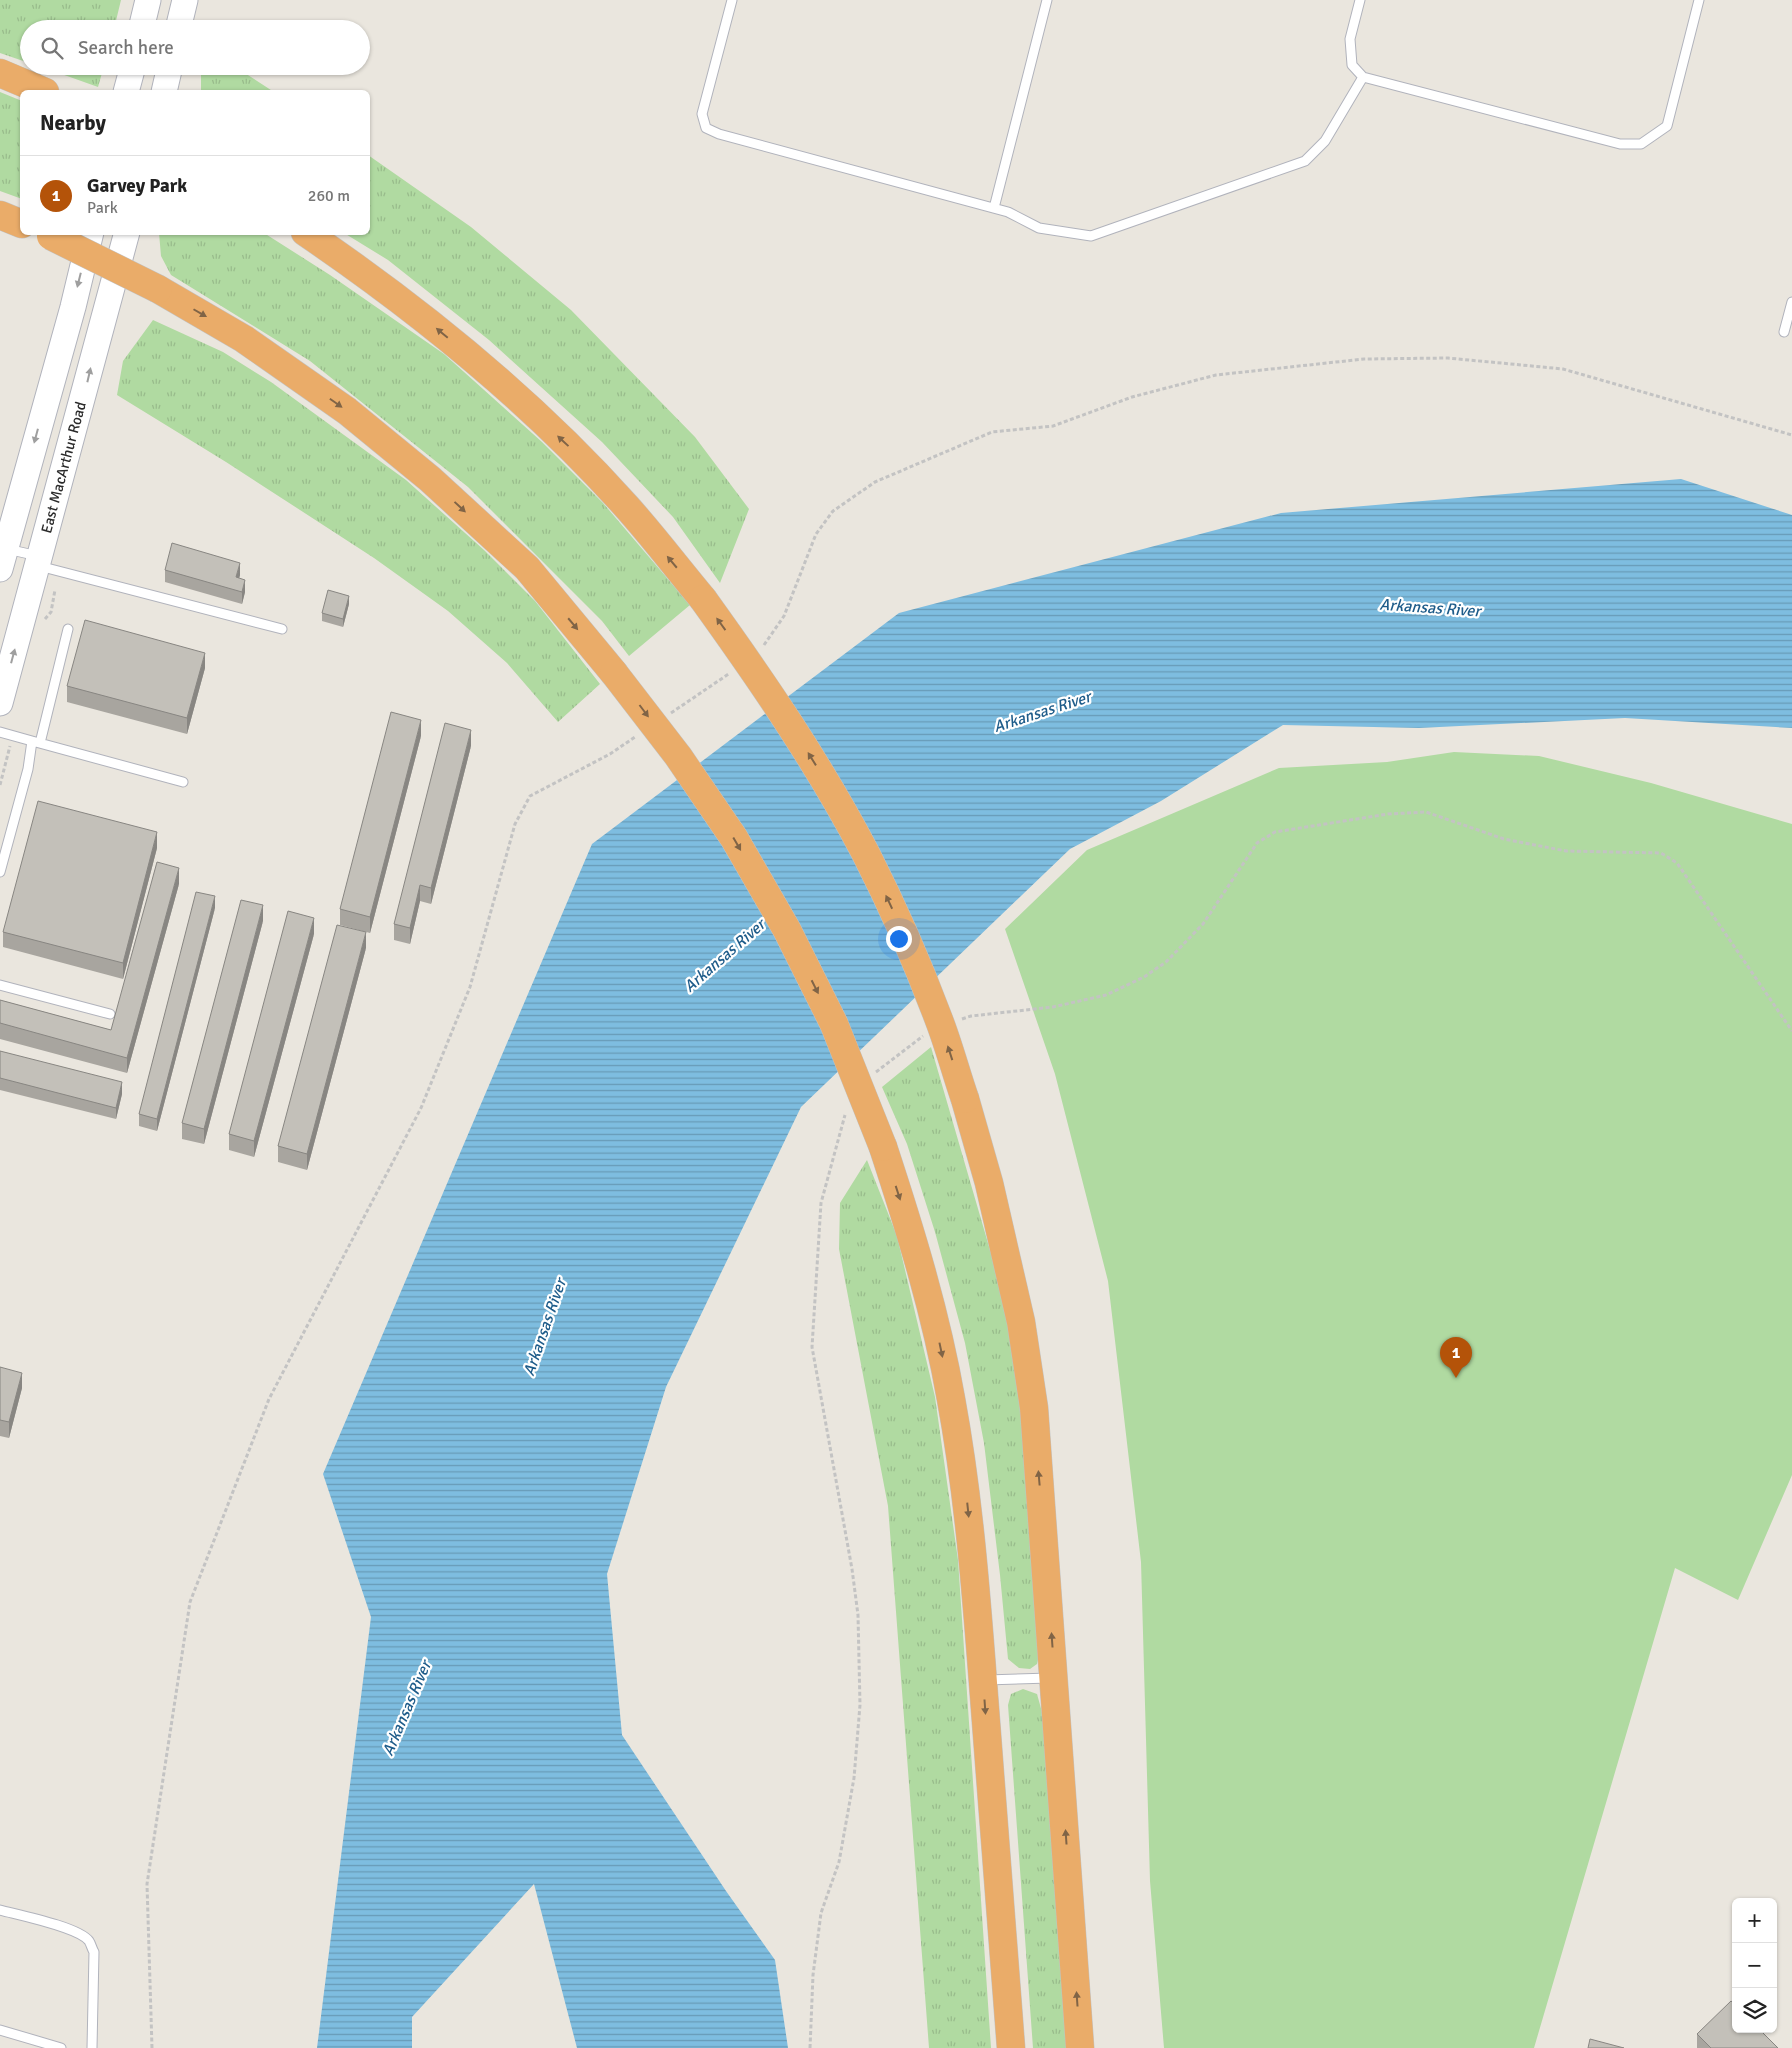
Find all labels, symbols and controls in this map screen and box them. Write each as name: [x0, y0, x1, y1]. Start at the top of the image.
search box: [20, 20, 370, 75]
icon: search: [38, 34, 66, 62]
text: Search here: [78, 36, 174, 60]
text: Nearby: [40, 110, 106, 136]
text: Garvey Park: [87, 174, 187, 198]
text: 1: [52, 186, 60, 206]
text: 260 m: [308, 186, 350, 206]
text: Park: [87, 198, 118, 218]
one-way arrow: [75, 272, 83, 287]
one-way arrow: [194, 309, 207, 318]
one-way arrow: [436, 327, 449, 338]
one-way arrow: [85, 367, 93, 382]
one-way arrow: [329, 398, 342, 408]
street label: East MacArthur Road: [37, 400, 90, 535]
one-way arrow: [32, 429, 40, 444]
one-way arrow: [557, 435, 569, 447]
one-way arrow: [454, 501, 466, 513]
one-way arrow: [666, 555, 677, 568]
water label: Arkansas River: [1379, 595, 1483, 622]
one-way arrow: [567, 617, 579, 629]
one-way arrow: [716, 618, 726, 631]
one-way arrow: [9, 648, 17, 663]
water label: Arkansas River: [991, 686, 1095, 737]
one-way arrow: [638, 704, 649, 717]
one-way arrow: [807, 753, 816, 766]
one-way arrow: [733, 838, 742, 851]
one-way arrow: [884, 895, 893, 910]
water label: Arkansas River: [680, 914, 771, 996]
your location: [886, 926, 912, 952]
one-way arrow: [811, 979, 819, 994]
one-way arrow: [946, 1045, 953, 1060]
one-way arrow: [894, 1186, 902, 1201]
water label: Arkansas River: [519, 1274, 572, 1378]
pin: 1: [1440, 1337, 1472, 1378]
one-way arrow: [937, 1342, 945, 1358]
one-way arrow: [1035, 1470, 1043, 1486]
one-way arrow: [964, 1502, 972, 1518]
one-way arrow: [1048, 1632, 1056, 1648]
water label: Arkansas River: [378, 1656, 437, 1759]
one-way arrow: [981, 1699, 989, 1715]
one-way arrow: [1062, 1829, 1070, 1845]
map controls: [1732, 1898, 1777, 2033]
button: +: [1732, 1898, 1777, 1943]
button: −: [1732, 1943, 1777, 1988]
button: layers: [1732, 1988, 1777, 2033]
one-way arrow: [1073, 1991, 1081, 2007]

